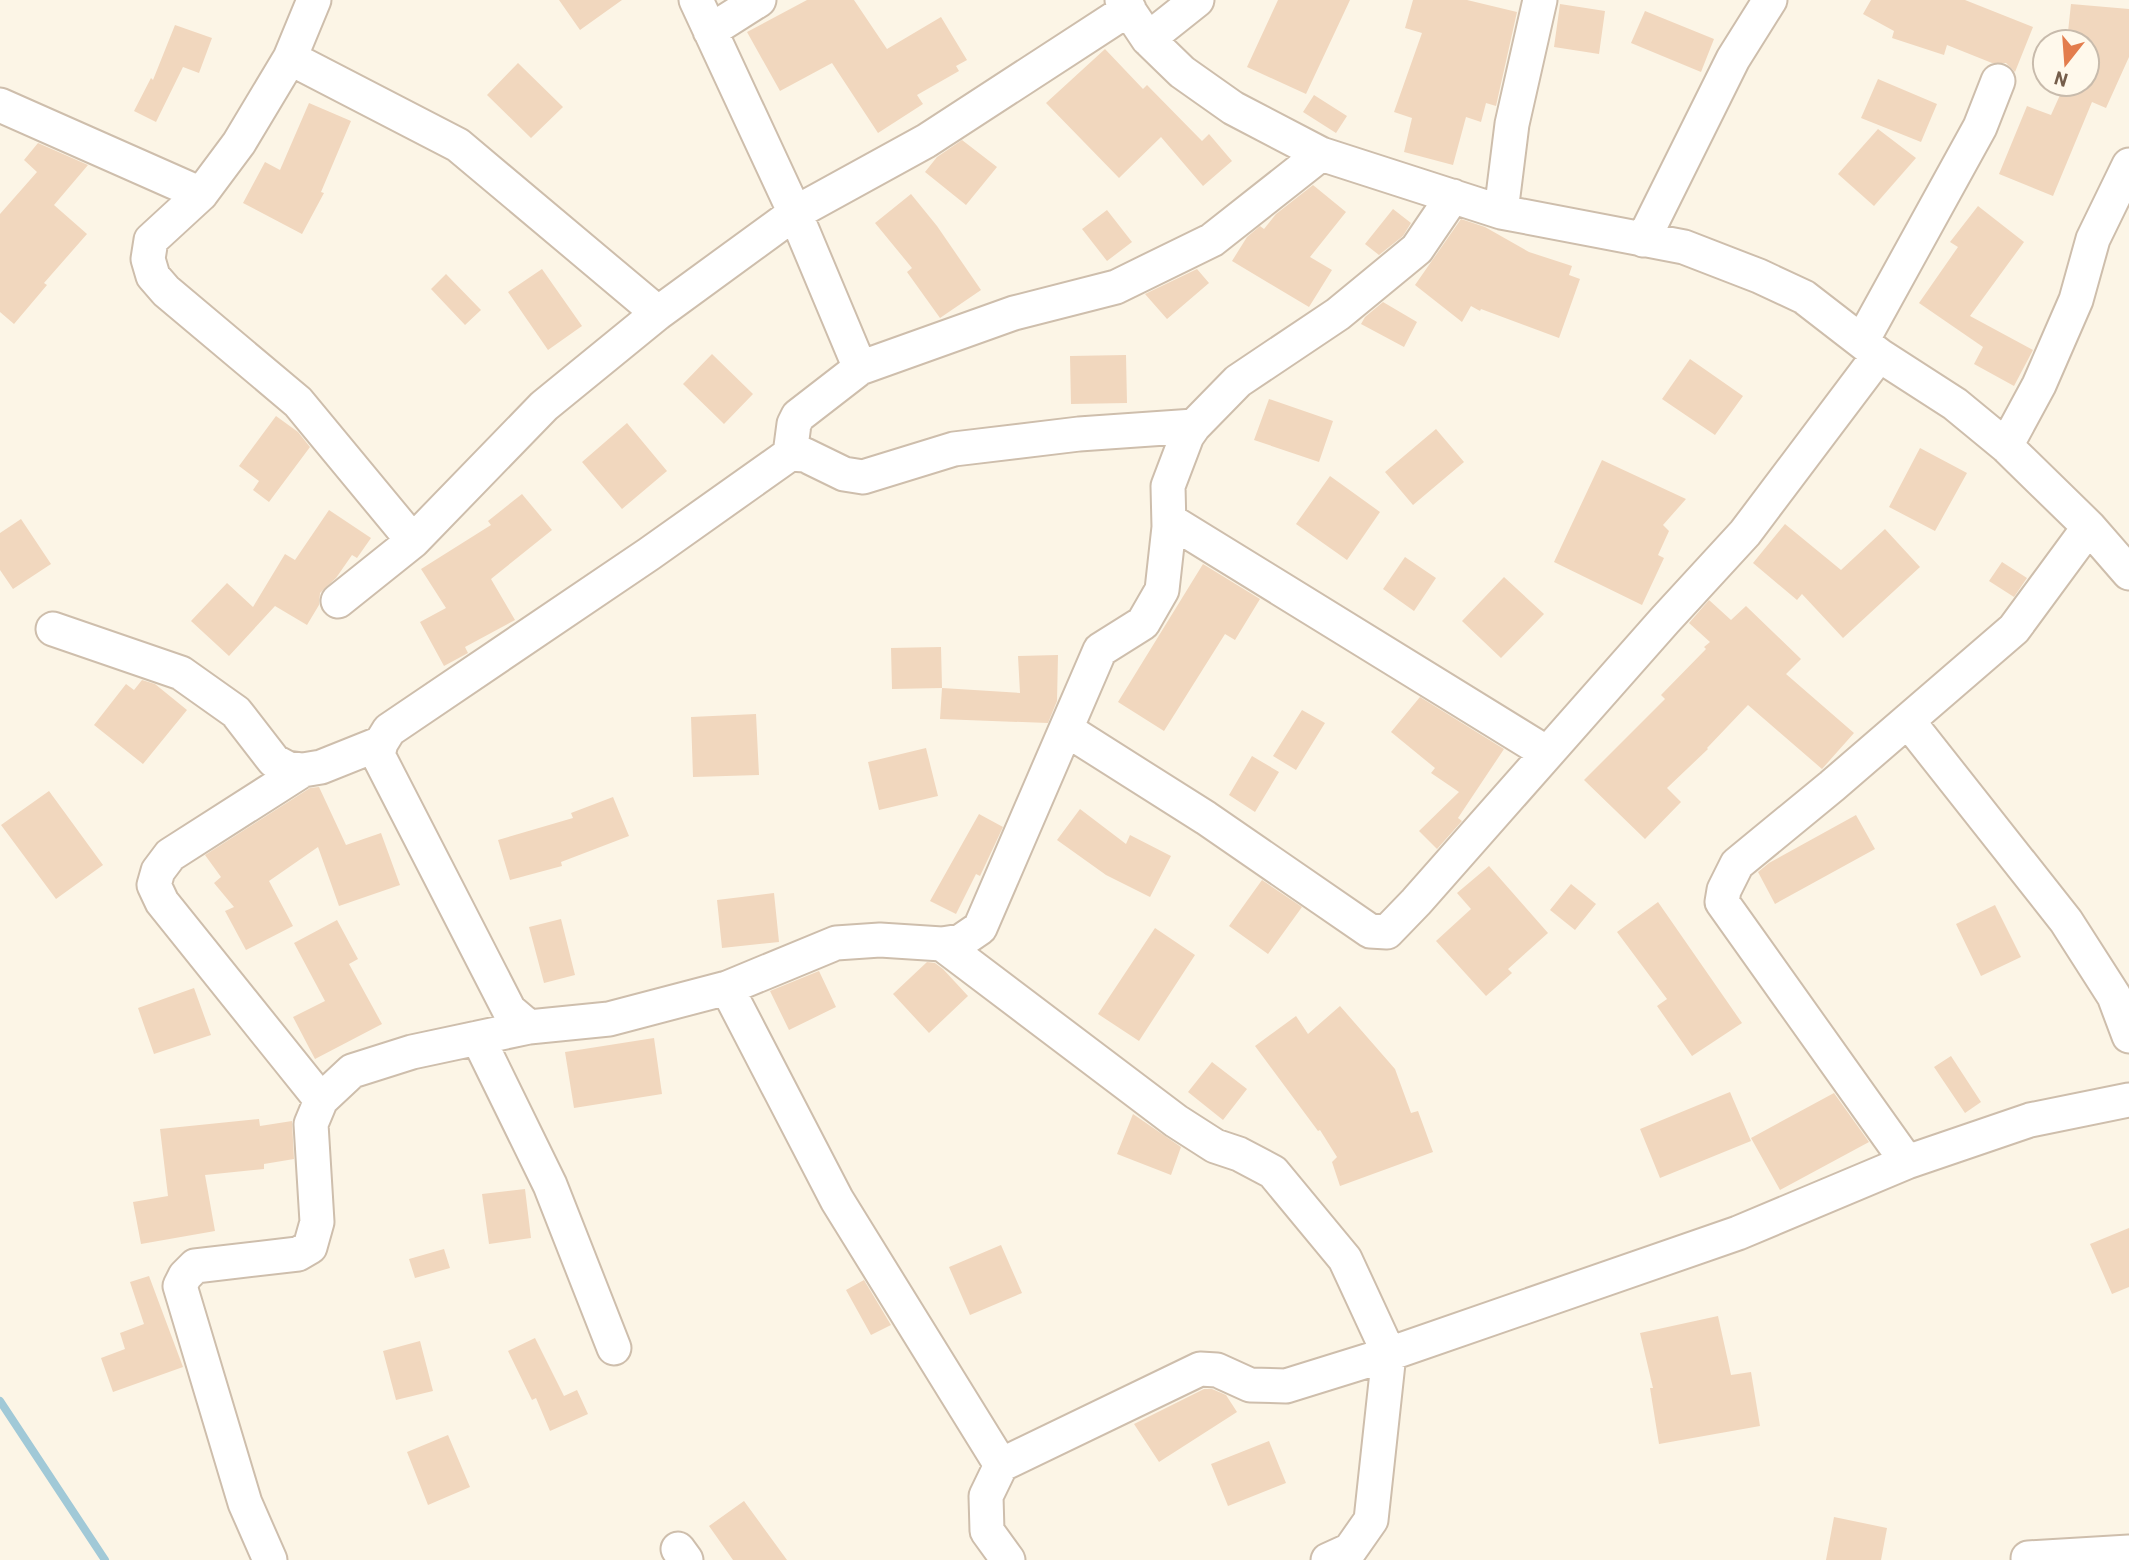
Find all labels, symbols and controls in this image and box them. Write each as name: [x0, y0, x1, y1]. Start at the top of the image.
north arrow: [2031, 28, 2101, 98]
text: N: [2051, 67, 2070, 93]

